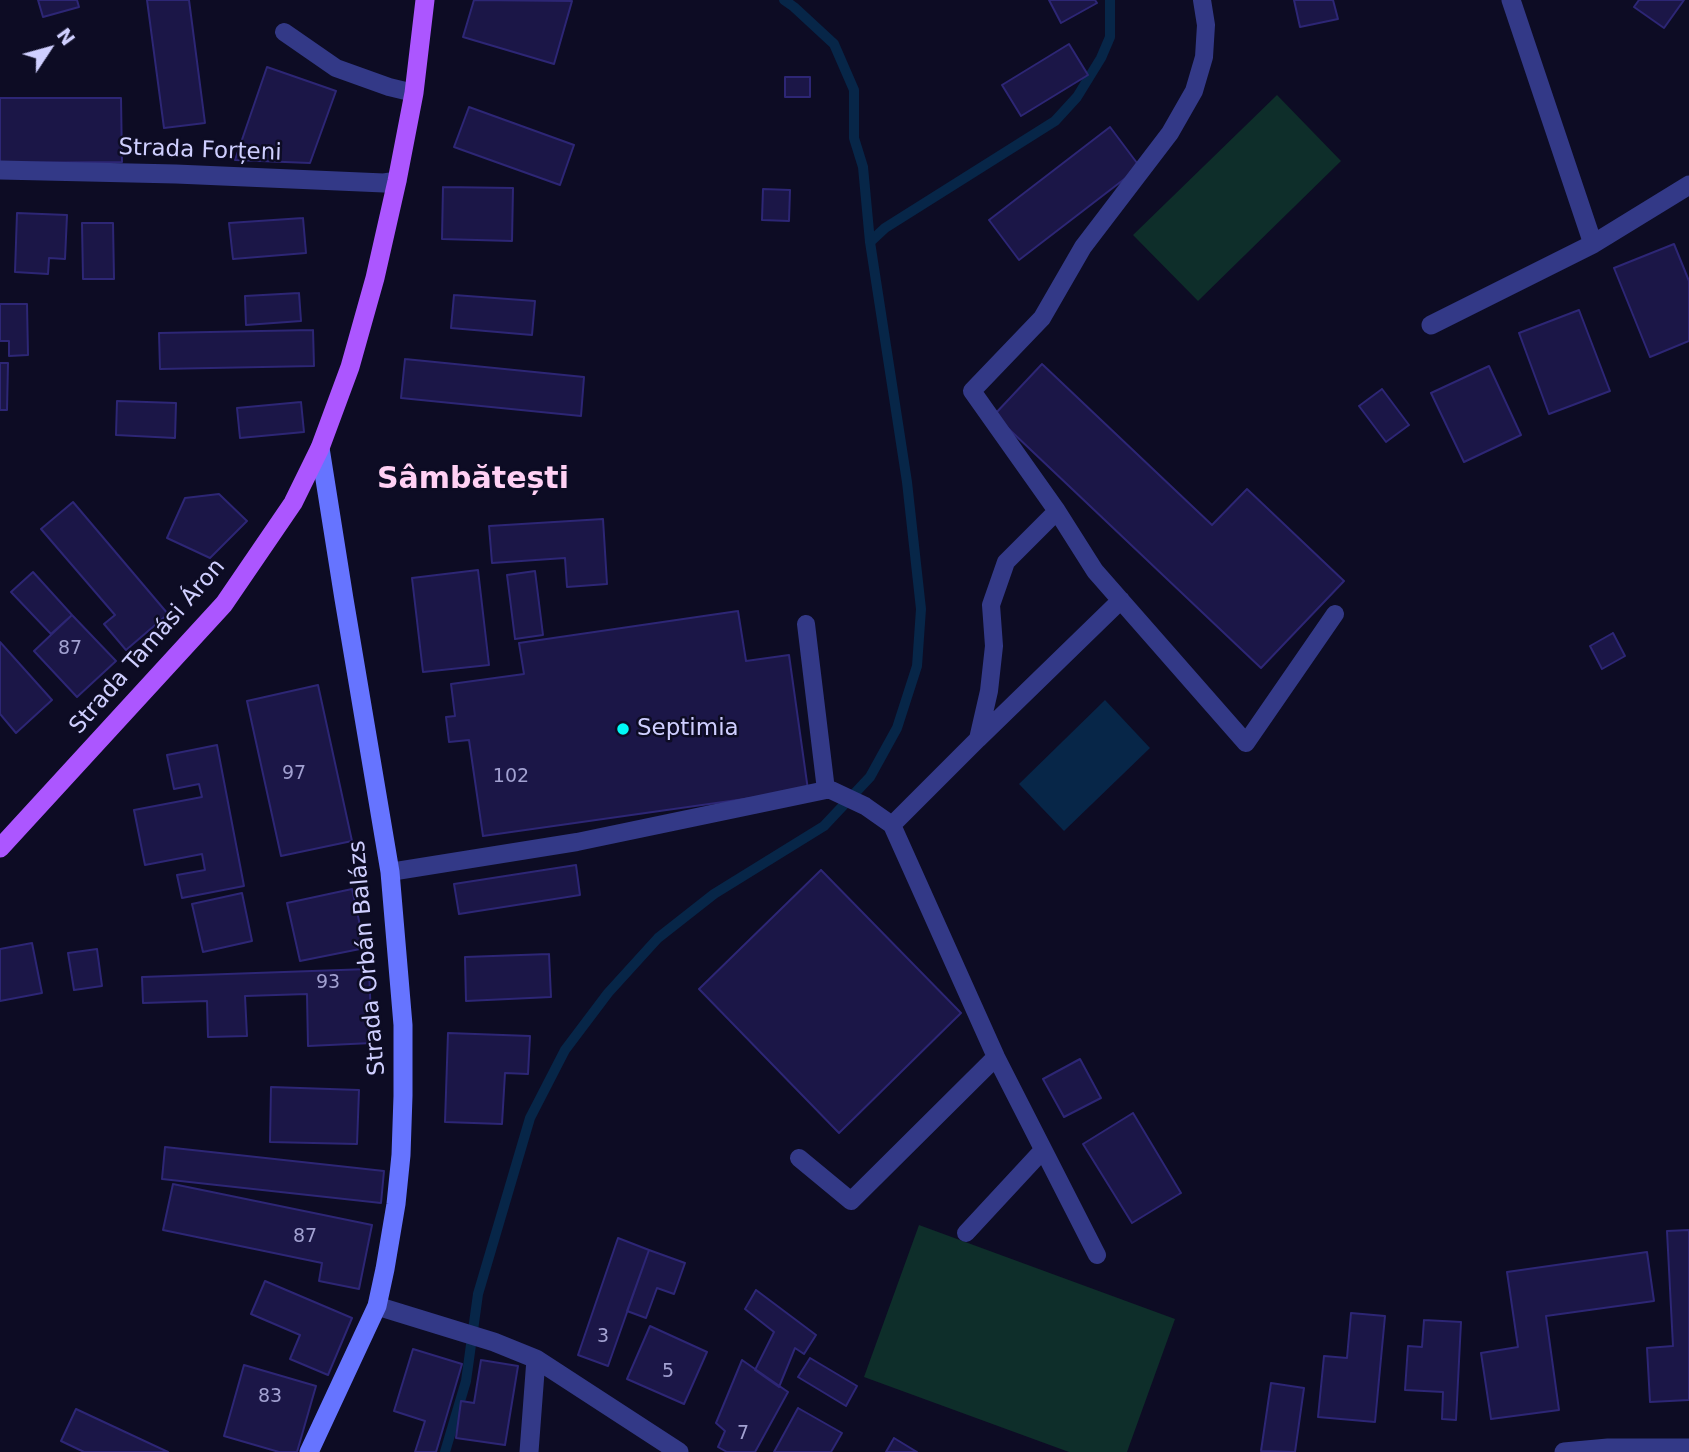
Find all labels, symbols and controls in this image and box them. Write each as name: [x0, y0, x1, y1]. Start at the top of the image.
north arrow: [14, 14, 84, 84]
text: N: [52, 24, 80, 50]
street label: Strada Forțeni: [118, 134, 282, 168]
district label: Sâmbătești: [377, 462, 569, 498]
street label: Strada Tamási Áron: [64, 554, 232, 740]
house number: 87: [58, 638, 82, 660]
place label: Septimia: [637, 715, 739, 743]
marker: Septimia: [615, 721, 631, 737]
house number: 97: [282, 763, 306, 785]
house number: 102: [493, 766, 529, 788]
street label: Strada Orbán Balázs: [344, 839, 392, 1077]
house number: 93: [316, 972, 340, 994]
house number: 87: [293, 1226, 317, 1248]
house number: 3: [597, 1326, 609, 1348]
house number: 5: [662, 1361, 674, 1383]
house number: 83: [258, 1386, 282, 1408]
house number: 7: [737, 1423, 749, 1445]

